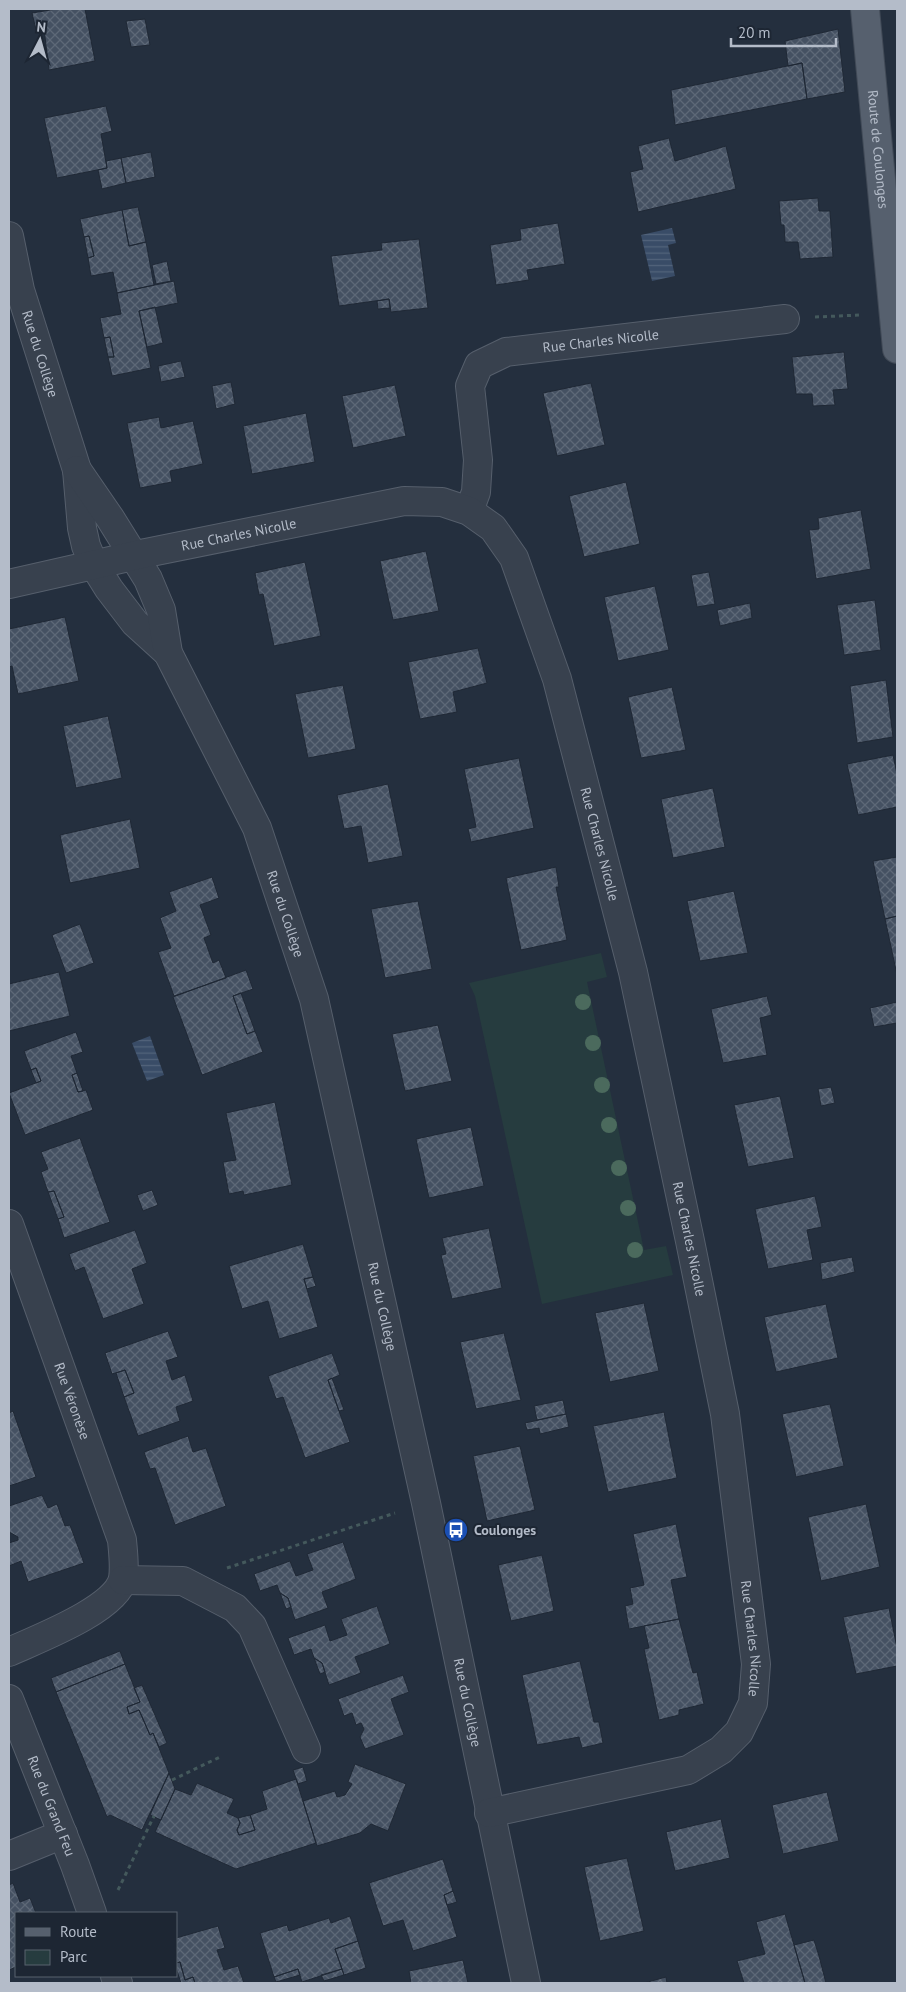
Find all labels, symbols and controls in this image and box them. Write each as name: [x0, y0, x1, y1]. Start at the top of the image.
north arrow: [15, 15, 65, 65]
scale bar: [731, 15, 836, 47]
text: N: [36, 18, 47, 37]
text: 20 m: [738, 23, 771, 42]
street label: Route de Coulonges: [864, 89, 893, 210]
street label: Rue du Collège: [18, 308, 62, 400]
street label: Rue Charles Nicolle: [542, 325, 660, 357]
street label: Rue Charles Nicolle: [180, 514, 298, 555]
street label: Rue Charles Nicolle: [576, 785, 623, 903]
street label: Rue du Collège: [263, 868, 308, 959]
street label: Rue Charles Nicolle: [669, 1180, 710, 1298]
street label: Rue du Collège: [364, 1261, 401, 1353]
street label: Rue Véronèse: [50, 1360, 94, 1442]
bus stop icon: Coulonges: [443, 1517, 469, 1543]
place label: Coulonges: [474, 1521, 536, 1539]
street label: Rue Charles Nicolle: [737, 1579, 765, 1697]
street label: Rue du Collège: [450, 1656, 486, 1749]
street label: Rue du Grand Feu: [23, 1753, 80, 1859]
legend: [15, 1912, 178, 1977]
text: Route: [60, 1922, 97, 1941]
text: Parc: [60, 1947, 87, 1966]

